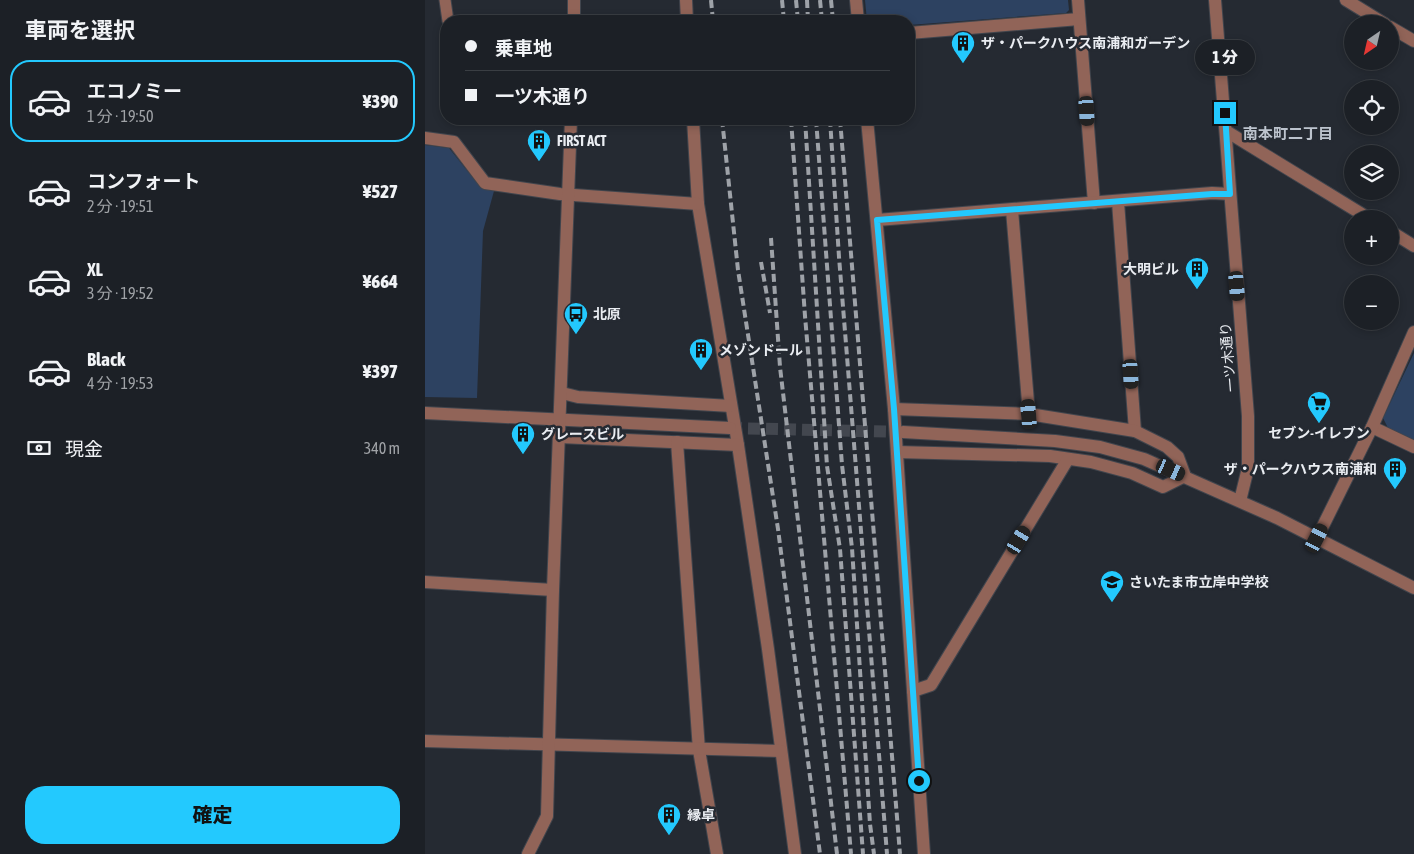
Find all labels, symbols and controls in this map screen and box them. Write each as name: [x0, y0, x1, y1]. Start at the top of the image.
north arrow: [1344, 15, 1399, 70]
map controls: [1344, 15, 1399, 330]
text: 車両を選択: [25, 17, 135, 43]
building icon: ザ・パークハウス南浦和ガーデン: [950, 30, 976, 64]
place label: ザ・パークハウス南浦和ガーデン: [981, 35, 1190, 51]
text: 乗車地: [495, 37, 552, 59]
callout: 1 分: [1195, 41, 1255, 76]
text: 1 分: [1212, 48, 1238, 66]
icon: car: [27, 79, 72, 124]
text: エコノミー: [87, 80, 182, 102]
button: locate: [1344, 80, 1399, 135]
text: 一ツ木通り: [495, 85, 590, 107]
text: ¥390: [363, 90, 398, 112]
car: [1078, 96, 1095, 126]
route end: [1214, 102, 1236, 124]
text: 1 分 · 19:50: [87, 107, 153, 125]
district label: 南本町二丁目: [1243, 125, 1333, 142]
building icon: FIRST ACT: [526, 128, 552, 162]
place label: FIRST ACT: [557, 133, 607, 149]
button: layers: [1344, 145, 1399, 200]
icon: car: [27, 169, 72, 214]
text: コンフォート: [87, 170, 200, 192]
text: ¥527: [363, 180, 398, 202]
text: 2 分 · 19:51: [87, 197, 153, 215]
button: +: [1344, 210, 1399, 265]
building icon: 大明ビル: [1184, 256, 1210, 290]
text: XL: [87, 258, 103, 280]
icon: car: [27, 259, 72, 304]
place label: 大明ビル: [1123, 261, 1179, 277]
text: ¥664: [363, 270, 398, 292]
car: [1228, 270, 1245, 302]
button: −: [1344, 275, 1399, 330]
text: 3 分 · 19:52: [87, 284, 153, 302]
bus stop icon: 北原: [563, 301, 589, 335]
place label: 北原: [593, 306, 621, 322]
street label: 一ツ木通り: [1217, 321, 1239, 393]
building icon: メゾンドール: [688, 337, 714, 371]
place label: メゾンドール: [719, 342, 803, 358]
text: Black: [87, 348, 125, 370]
icon: car: [27, 349, 72, 394]
car: [1122, 359, 1139, 389]
text: ¥397: [363, 360, 398, 382]
text: 4 分 · 19:53: [87, 374, 153, 392]
supermarket icon: セブン-イレブン: [1306, 390, 1332, 424]
car: [1020, 398, 1037, 430]
building icon: グレースビル: [510, 421, 536, 455]
place label: セブン-イレブン: [1268, 425, 1370, 441]
place label: グレースビル: [541, 426, 624, 442]
icon: cash: [25, 434, 53, 462]
text: 現金: [65, 438, 103, 460]
text: 340 m: [364, 439, 400, 457]
building icon: ザ・パークハウス南浦和: [1382, 456, 1408, 490]
car: [1154, 457, 1187, 483]
place label: ザ・パークハウス南浦和: [1224, 461, 1377, 477]
car: [1303, 521, 1330, 555]
car: [1004, 523, 1033, 557]
school or university icon: さいたま市立岸中学校: [1099, 569, 1125, 603]
place label: さいたま市立岸中学校: [1129, 574, 1269, 590]
route start: [908, 770, 930, 792]
button: 確定: [25, 786, 400, 844]
building icon: 縁卓: [656, 802, 682, 836]
place label: 縁卓: [687, 807, 715, 823]

